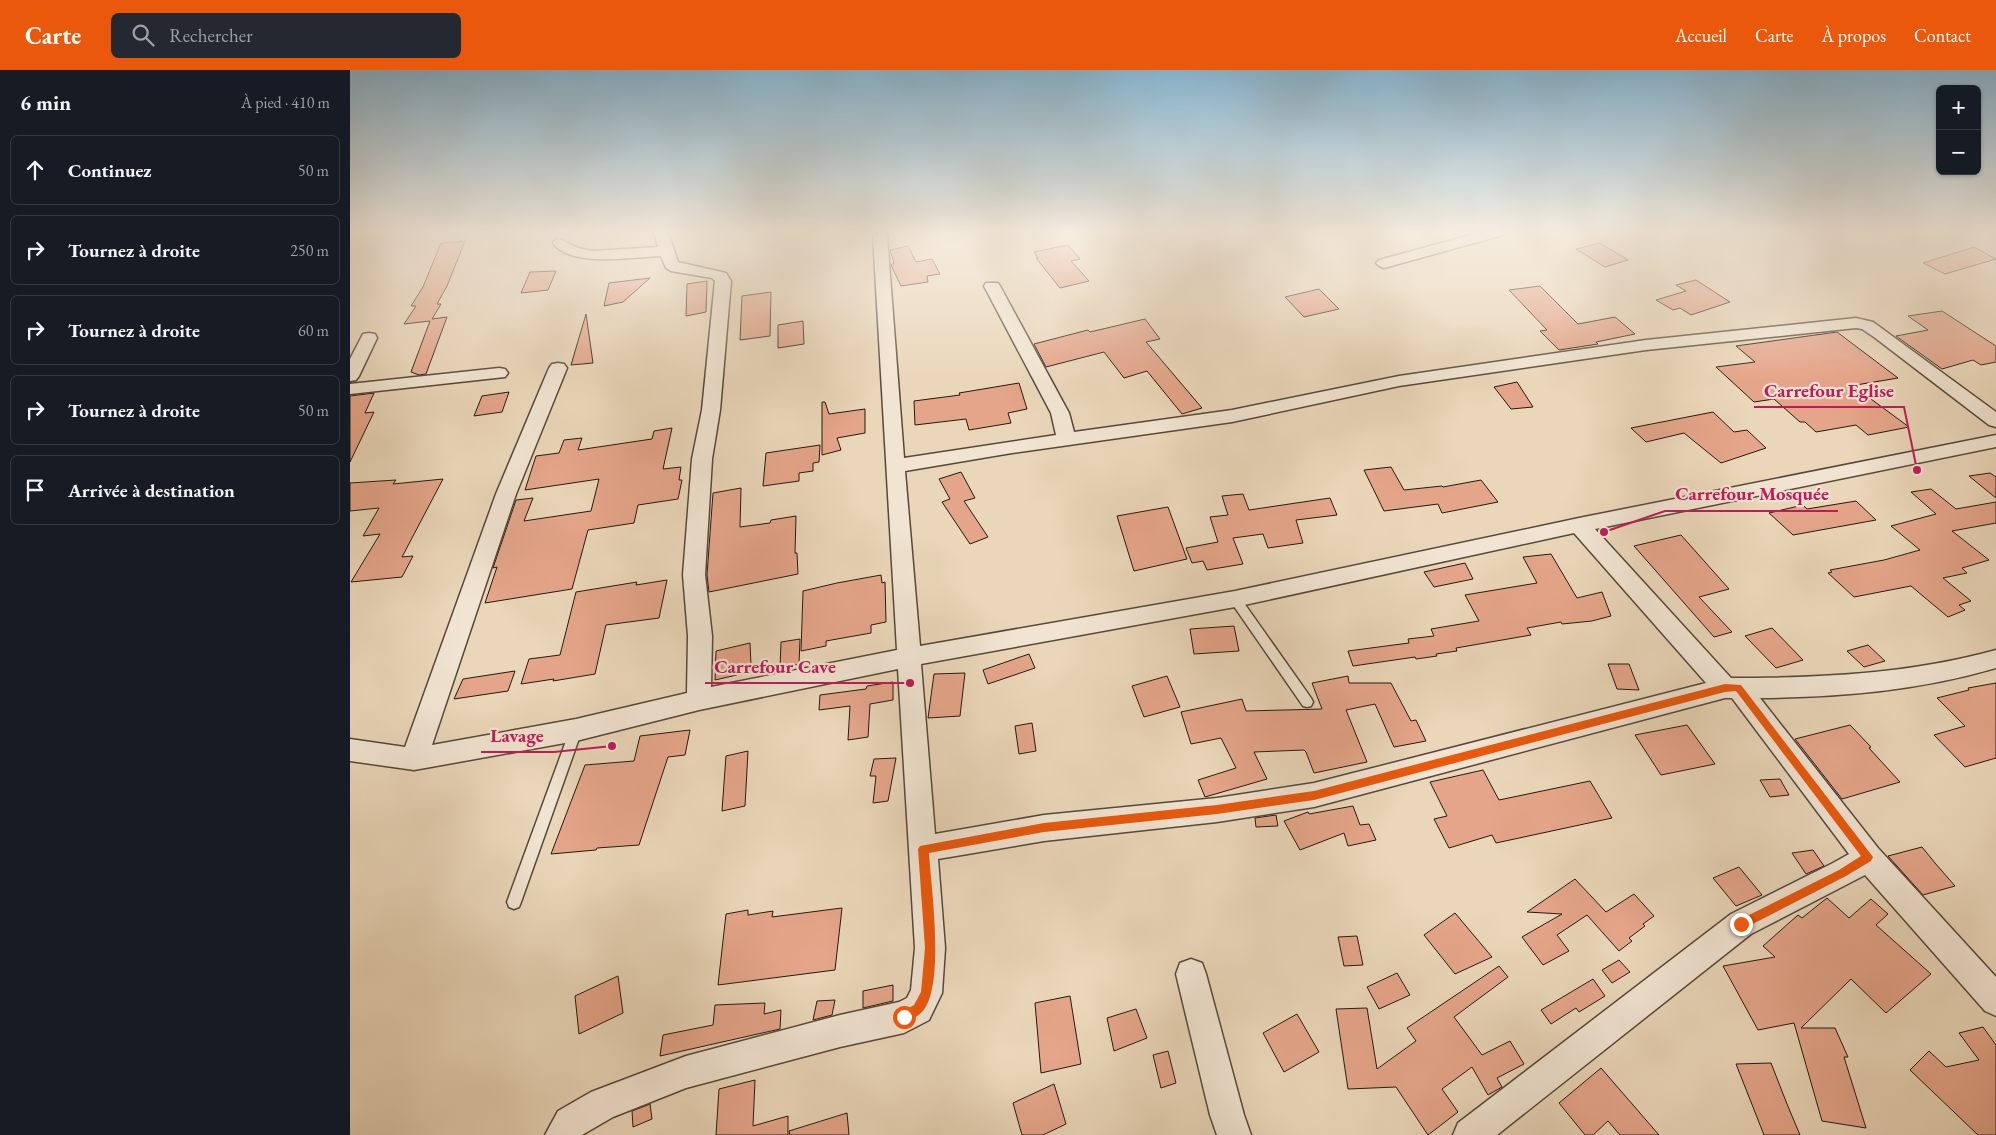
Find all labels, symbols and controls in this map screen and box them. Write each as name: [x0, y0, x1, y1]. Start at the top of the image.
search box: [111, 13, 461, 58]
text: Carte: [25, 20, 81, 51]
icon: search: [129, 21, 157, 49]
text: Rechercher: [169, 23, 253, 48]
text: Accueil: [1675, 24, 1727, 47]
text: Carte: [1755, 24, 1794, 47]
text: À propos: [1822, 24, 1886, 47]
text: Contact: [1914, 24, 1971, 47]
map controls: [1936, 85, 1981, 175]
button: +: [1936, 85, 1981, 130]
text: 6 min: [20, 89, 71, 116]
text: À pied · 410 m: [241, 92, 330, 113]
button: −: [1936, 130, 1981, 175]
icon: ahead: [21, 156, 49, 184]
text: Continuez: [68, 158, 152, 183]
text: 50 m: [298, 160, 329, 181]
icon: right: [21, 236, 49, 264]
text: Tournez à droite: [68, 238, 200, 263]
text: 250 m: [290, 240, 329, 261]
icon: right: [21, 316, 49, 344]
text: Tournez à droite: [68, 318, 200, 343]
text: 60 m: [298, 320, 329, 341]
callout: Carrefour Eglise: [1754, 373, 1904, 407]
text: Carrefour Eglise: [1764, 378, 1894, 403]
icon: right: [21, 396, 49, 424]
text: Tournez à droite: [68, 398, 200, 423]
text: 50 m: [298, 400, 329, 421]
icon: arrive: [21, 476, 49, 504]
callout: Carrefour Mosquée: [1665, 477, 1838, 511]
text: Arrivée à destination: [68, 478, 235, 503]
text: Carrefour Mosquée: [1675, 481, 1829, 506]
callout: Carrefour Cave: [705, 649, 846, 683]
text: Carrefour Cave: [714, 654, 836, 679]
callout: Lavage: [481, 718, 554, 752]
text: Lavage: [490, 723, 544, 748]
route end: [1730, 913, 1753, 936]
route start: [893, 1006, 916, 1029]

